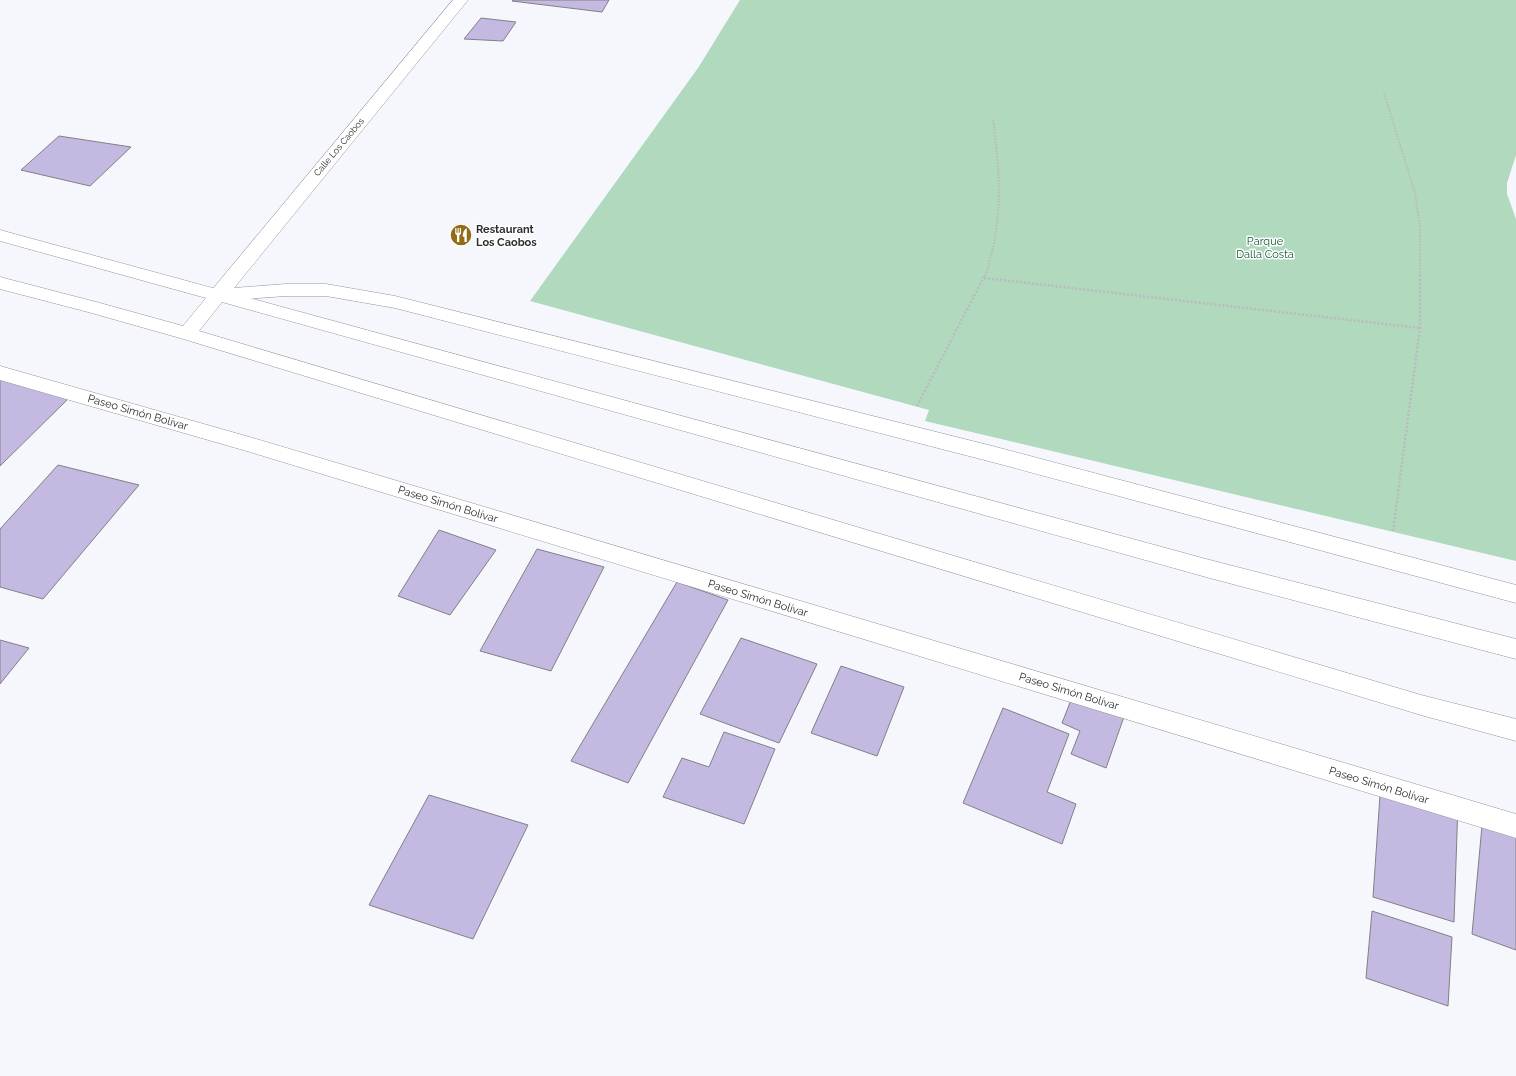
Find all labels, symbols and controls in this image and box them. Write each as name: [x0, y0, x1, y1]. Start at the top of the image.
street label: Calle Los Caobos: [312, 116, 367, 178]
restaurant icon: Restaurant Los Caobos: [448, 222, 474, 248]
place label: Restaurant Los Caobos: [476, 223, 537, 249]
park label: Parque Dalla Costa: [1236, 235, 1294, 261]
street label: Paseo Simón Bolívar: [86, 392, 190, 433]
street label: Paseo Simón Bolívar: [396, 483, 499, 526]
street label: Paseo Simón Bolívar: [706, 577, 809, 620]
street label: Paseo Simón Bolívar: [1017, 670, 1120, 713]
street label: Paseo Simón Bolívar: [1327, 764, 1430, 807]

